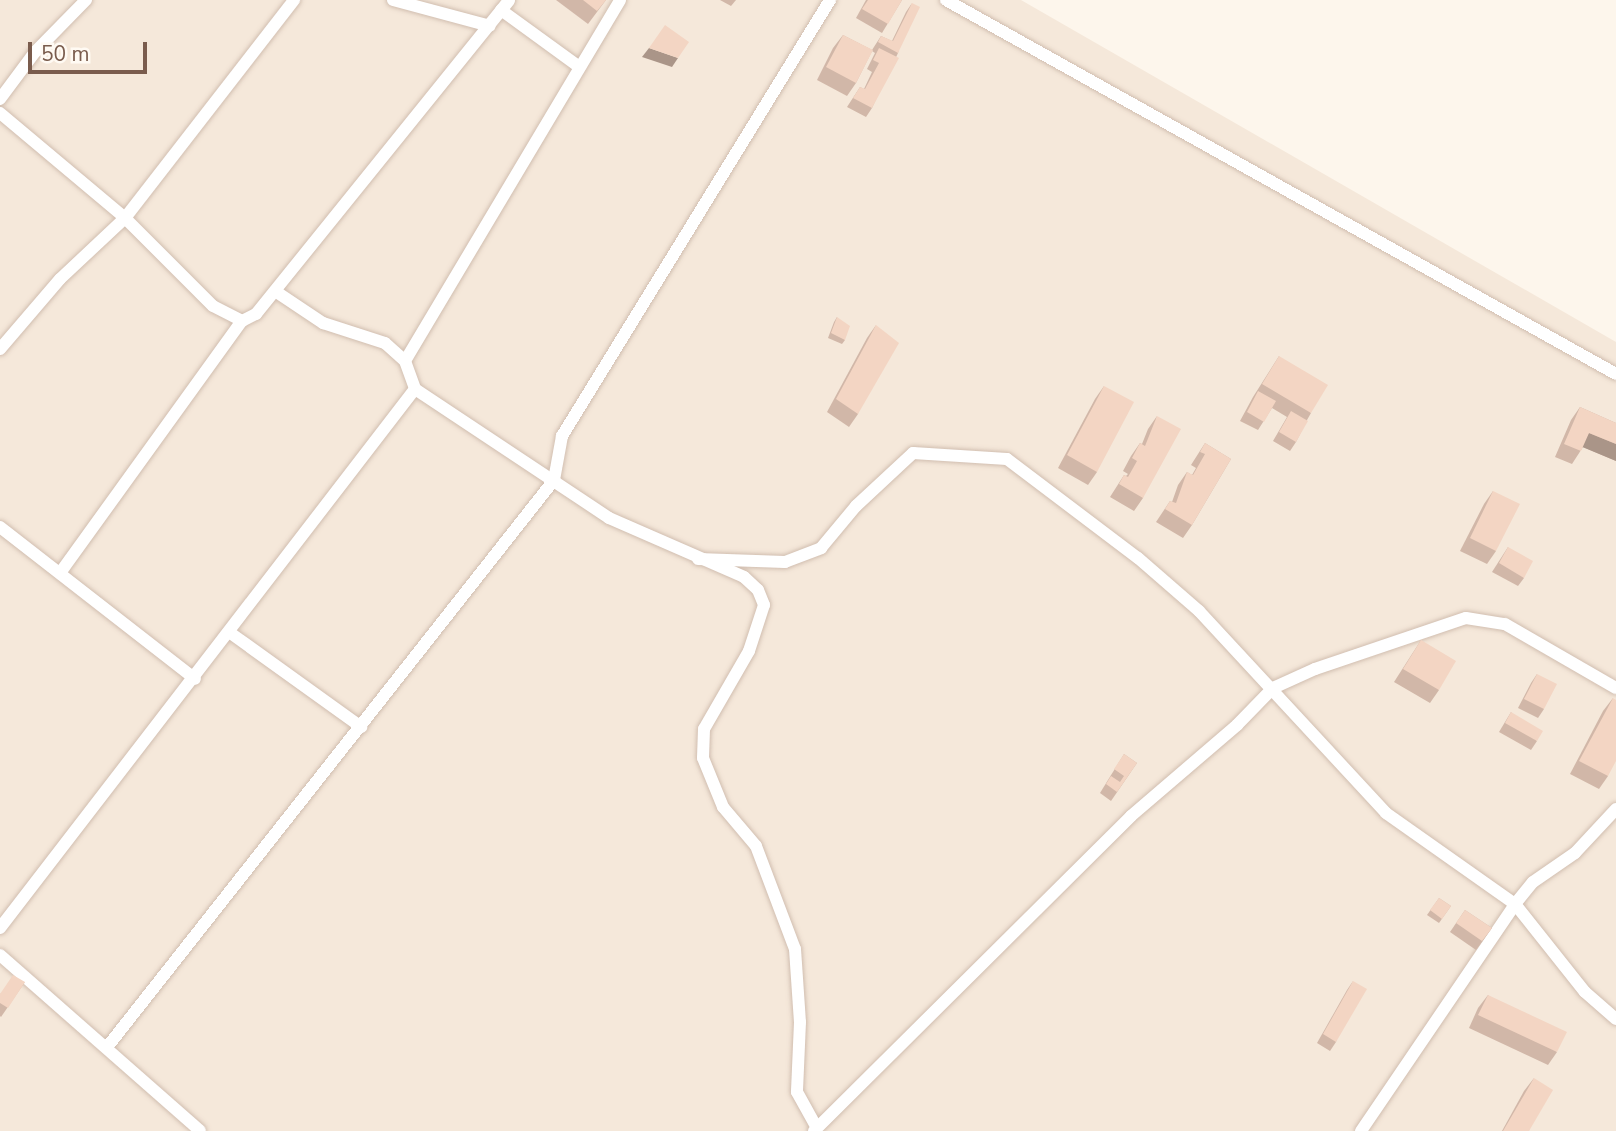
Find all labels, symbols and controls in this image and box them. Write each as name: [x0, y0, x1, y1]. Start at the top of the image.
scale bar: [32, 28, 150, 72]
text: 50 m: [41, 40, 90, 68]

